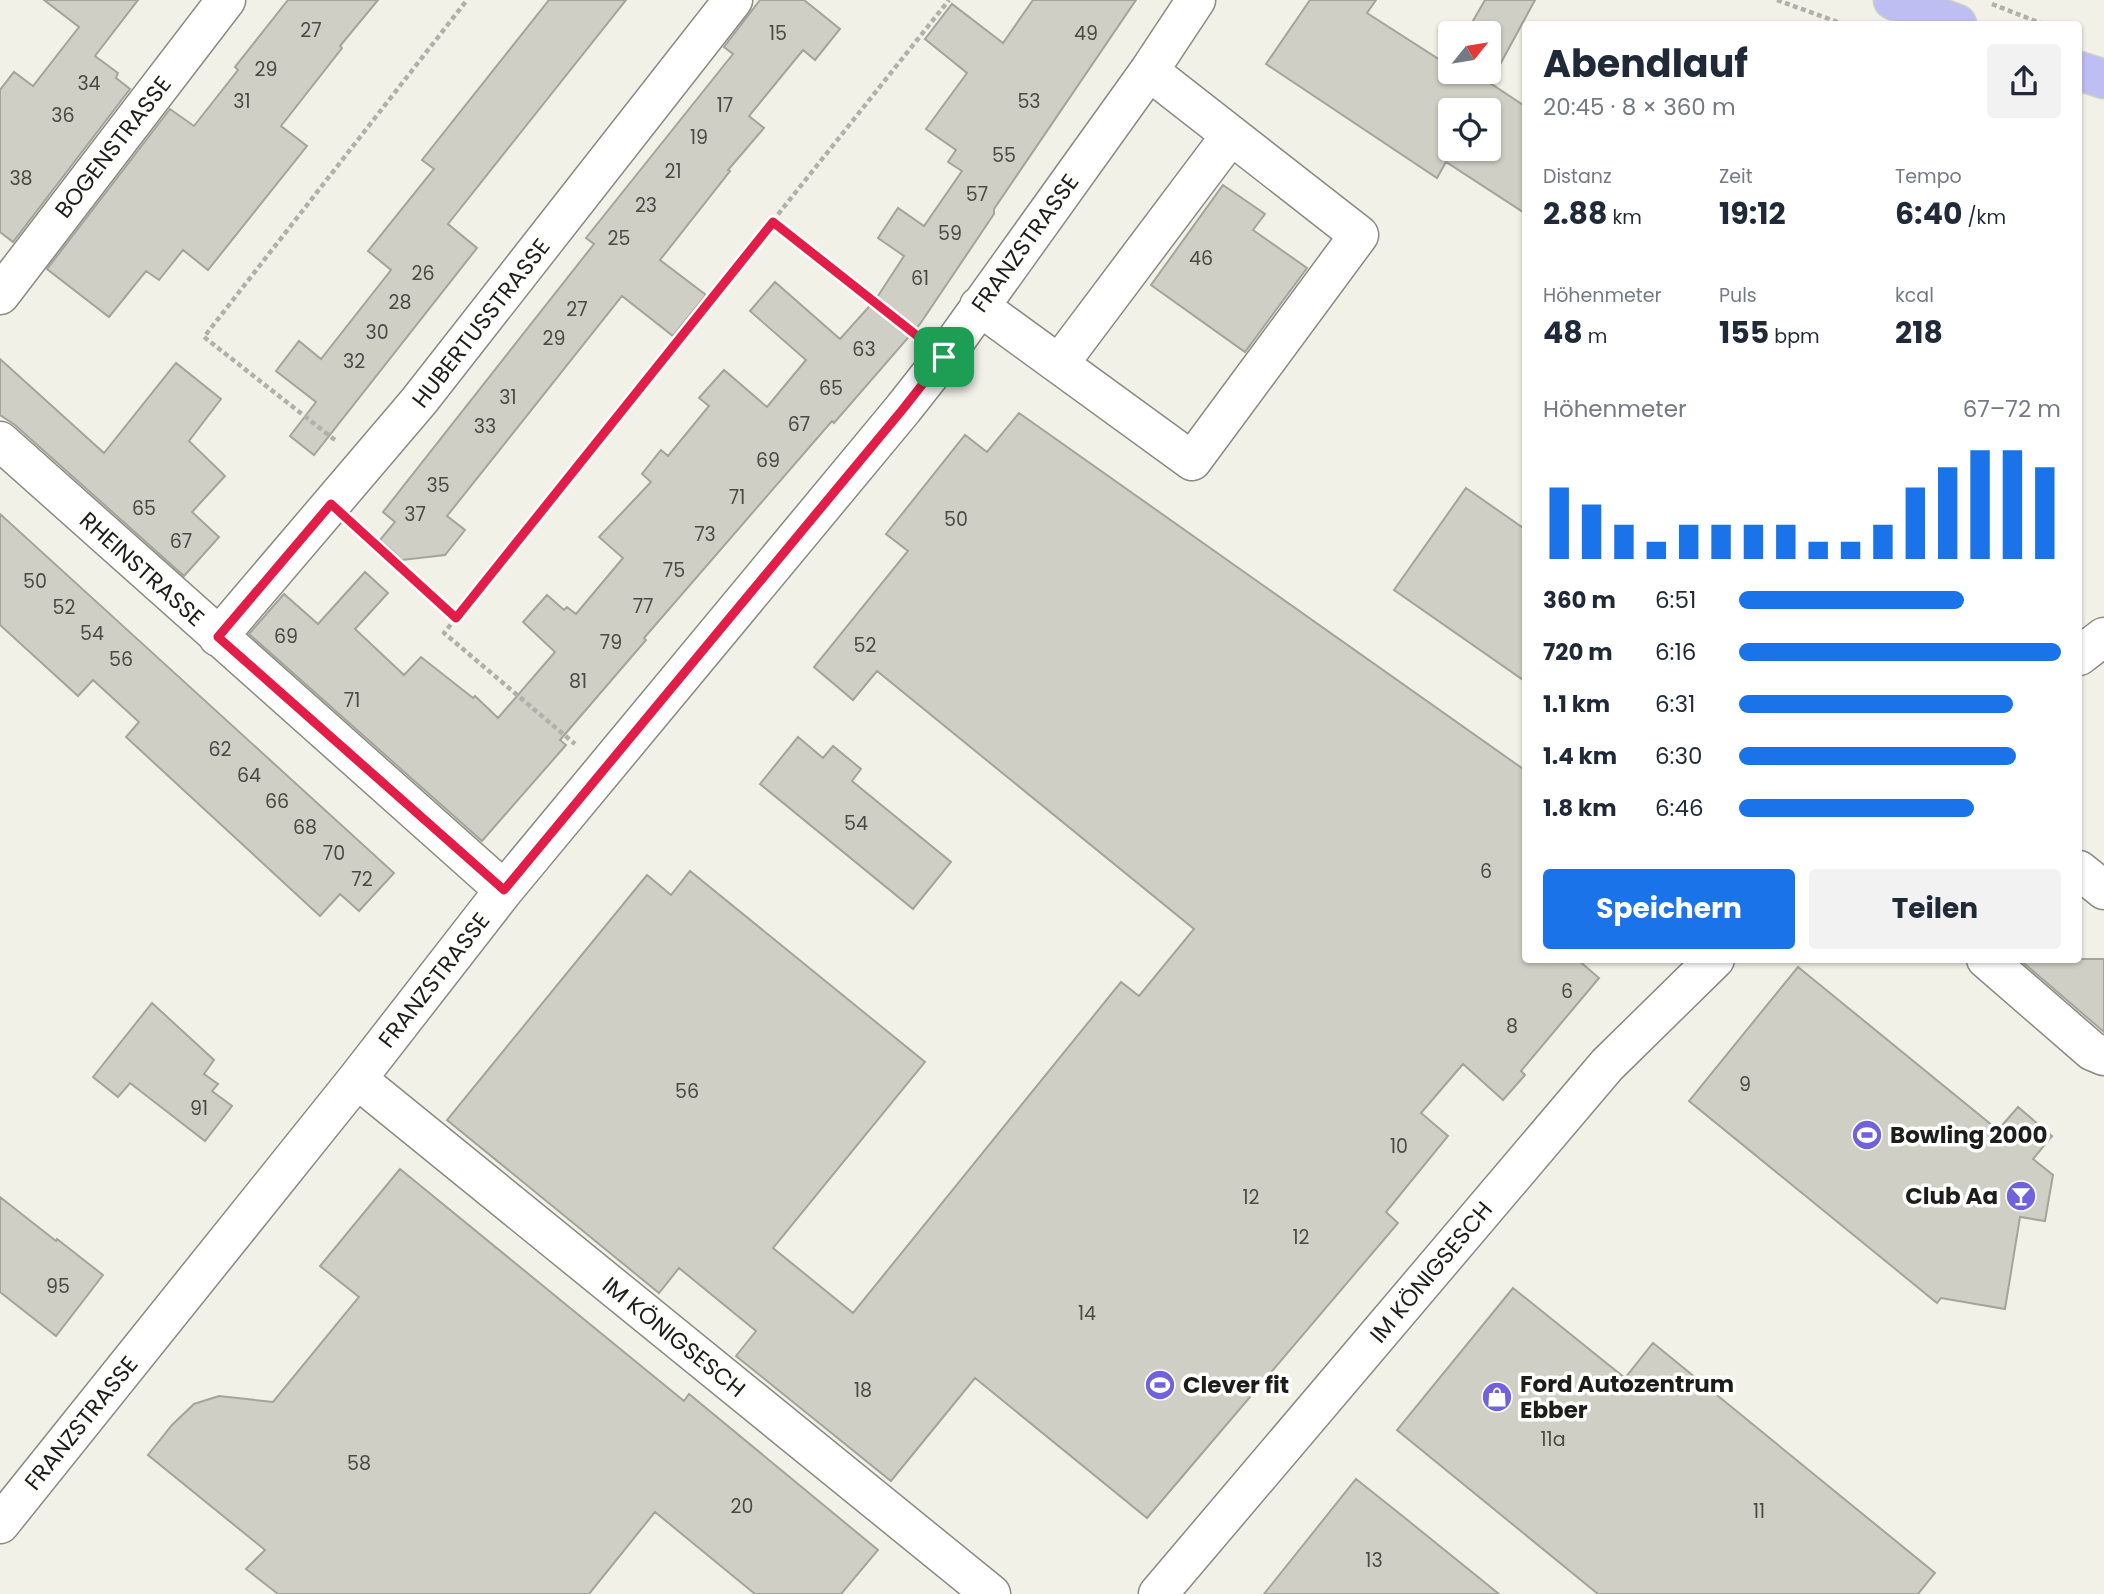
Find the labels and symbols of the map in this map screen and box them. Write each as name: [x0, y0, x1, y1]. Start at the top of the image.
house number: 27: [300, 17, 322, 44]
house number: 15: [769, 20, 787, 47]
house number: 49: [1074, 20, 1098, 47]
north arrow: [1438, 21, 1502, 84]
house number: 29: [255, 56, 277, 83]
street label: BOGENSTRASSE: [47, 69, 179, 225]
house number: 34: [77, 70, 101, 97]
house number: 31: [233, 88, 251, 115]
house number: 53: [1017, 88, 1041, 115]
house number: 17: [717, 92, 733, 119]
house number: 36: [51, 102, 75, 129]
house number: 19: [690, 124, 708, 151]
house number: 55: [992, 142, 1016, 169]
house number: 21: [664, 158, 682, 185]
house number: 38: [9, 165, 33, 192]
street label: FRANZSTRASSE: [964, 167, 1086, 319]
house number: 57: [966, 181, 988, 208]
house number: 23: [635, 192, 657, 219]
house number: 59: [938, 220, 962, 247]
house number: 25: [608, 225, 630, 252]
street label: HUBERTUSSTRASSE: [405, 232, 557, 414]
house number: 46: [1189, 245, 1213, 272]
house number: 26: [412, 260, 435, 287]
house number: 61: [911, 265, 929, 292]
house number: 28: [389, 289, 411, 316]
house number: 27: [566, 296, 588, 323]
house number: 30: [365, 319, 389, 346]
house number: 29: [543, 325, 565, 352]
pin: [914, 327, 974, 387]
house number: 63: [852, 336, 876, 363]
house number: 32: [343, 348, 365, 375]
house number: 65: [819, 375, 843, 402]
house number: 31: [499, 384, 517, 411]
house number: 67: [788, 411, 810, 438]
house number: 33: [474, 413, 496, 440]
house number: 69: [756, 447, 780, 474]
house number: 35: [426, 472, 450, 499]
house number: 71: [729, 484, 745, 511]
house number: 65: [132, 495, 156, 522]
house number: 37: [404, 501, 426, 528]
street label: RHEINSTRASSE: [73, 504, 211, 634]
house number: 50: [944, 506, 968, 533]
house number: 73: [694, 521, 716, 548]
house number: 67: [170, 528, 192, 555]
house number: 75: [663, 557, 685, 584]
house number: 50: [23, 568, 47, 595]
house number: 77: [633, 593, 653, 620]
house number: 52: [53, 594, 76, 621]
house number: 54: [80, 620, 104, 647]
house number: 69: [274, 623, 298, 650]
house number: 79: [600, 629, 622, 656]
house number: 52: [854, 632, 877, 659]
house number: 56: [109, 646, 133, 673]
house number: 81: [569, 668, 587, 695]
house number: 71: [344, 687, 360, 714]
house number: 62: [209, 736, 232, 763]
house number: 64: [237, 762, 261, 789]
house number: 66: [265, 788, 289, 815]
house number: 54: [844, 810, 868, 837]
house number: 68: [293, 814, 317, 841]
house number: 70: [323, 840, 345, 867]
house number: 6: [1480, 858, 1492, 885]
house number: 72: [351, 866, 373, 893]
street label: FRANZSTRASSE: [371, 906, 497, 1054]
house number: 6: [1561, 978, 1573, 1005]
house number: 8: [1506, 1013, 1518, 1040]
house number: 9: [1739, 1071, 1751, 1098]
house number: 56: [675, 1078, 699, 1105]
house number: 91: [190, 1095, 208, 1122]
sports icon: Bowling 2000: [1850, 1118, 1884, 1152]
place label: Bowling 2000: [1890, 1119, 2047, 1151]
house number: 10: [1390, 1133, 1408, 1160]
bar icon: Club Aa: [2004, 1179, 2038, 1213]
place label: Club Aa: [1905, 1180, 1998, 1212]
house number: 12: [1242, 1184, 1260, 1211]
street label: IM KÖNIGSESCH: [1362, 1194, 1500, 1350]
house number: 12: [1292, 1224, 1310, 1251]
street label: IM KÖNIGSESCH: [596, 1269, 752, 1405]
house number: 95: [46, 1273, 70, 1300]
house number: 14: [1078, 1300, 1096, 1327]
street label: FRANZSTRASSE: [17, 1349, 145, 1497]
sports icon: Clever fit: [1143, 1368, 1177, 1402]
place label: Ford Autozentrum Ebber: [1520, 1368, 1734, 1426]
place label: Clever fit: [1183, 1369, 1289, 1401]
house number: 18: [854, 1377, 872, 1404]
shop icon: Ford Autozentrum Ebber: [1480, 1380, 1514, 1414]
house number: 11a: [1540, 1426, 1566, 1453]
house number: 58: [347, 1450, 371, 1477]
house number: 20: [731, 1493, 753, 1520]
house number: 11: [1753, 1498, 1765, 1525]
house number: 13: [1365, 1547, 1383, 1574]

